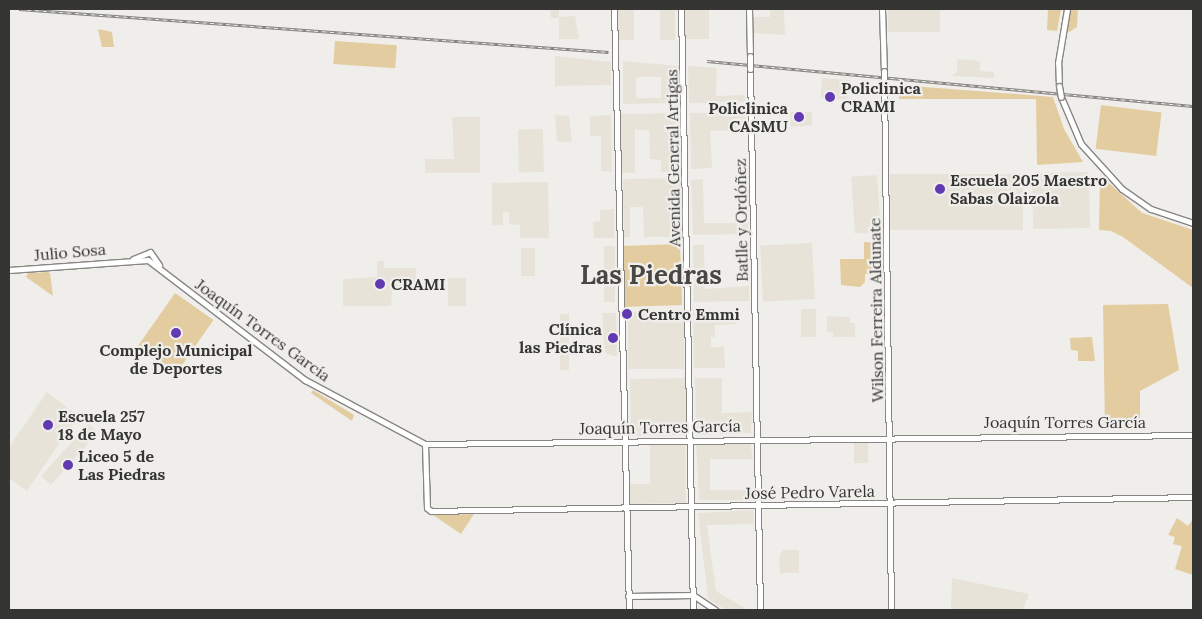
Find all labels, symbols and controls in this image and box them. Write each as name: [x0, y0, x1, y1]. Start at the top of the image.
street label: Avenida General Artigas: [662, 69, 684, 247]
place label: Policlinica CRAMI: [841, 78, 921, 116]
marker: Policlinica CRAMI: [823, 90, 837, 104]
place label: Policlinica CASMU: [708, 98, 788, 136]
marker: Policlinica CASMU: [792, 110, 806, 124]
street label: Batlle y Ordóñez: [730, 158, 752, 282]
place label: Escuela 205 Maestro Sabas Olaizola: [950, 170, 1107, 208]
marker: Escuela 205 Maestro Sabas Olaizola: [934, 183, 946, 195]
street label: Wilson Ferreira Aldunate: [865, 217, 887, 403]
street label: Julio Sosa: [33, 239, 107, 265]
district label: Las Piedras: [580, 259, 722, 291]
place label: CRAMI: [391, 274, 445, 294]
street label: Joaquín Torres García: [192, 275, 334, 385]
marker: CRAMI: [373, 277, 387, 291]
place label: Centro Emmi: [638, 304, 740, 324]
marker: Centro Emmi: [620, 307, 634, 321]
place label: Clínica las Piedras: [519, 319, 602, 357]
marker: Complejo Municipal de Deportes: [170, 327, 182, 339]
marker: Clínica las Piedras: [606, 331, 620, 345]
place label: Complejo Municipal de Deportes: [100, 340, 252, 378]
place label: Escuela 257 18 de Mayo: [58, 406, 145, 444]
street label: Joaquín Torres García: [984, 412, 1146, 432]
street label: Joaquín Torres García: [579, 416, 741, 438]
marker: Escuela 257 18 de Mayo: [42, 419, 54, 431]
place label: Liceo 5 de Las Piedras: [78, 446, 165, 484]
marker: Liceo 5 de Las Piedras: [62, 459, 74, 471]
street label: José Pedro Varela: [745, 481, 875, 503]

